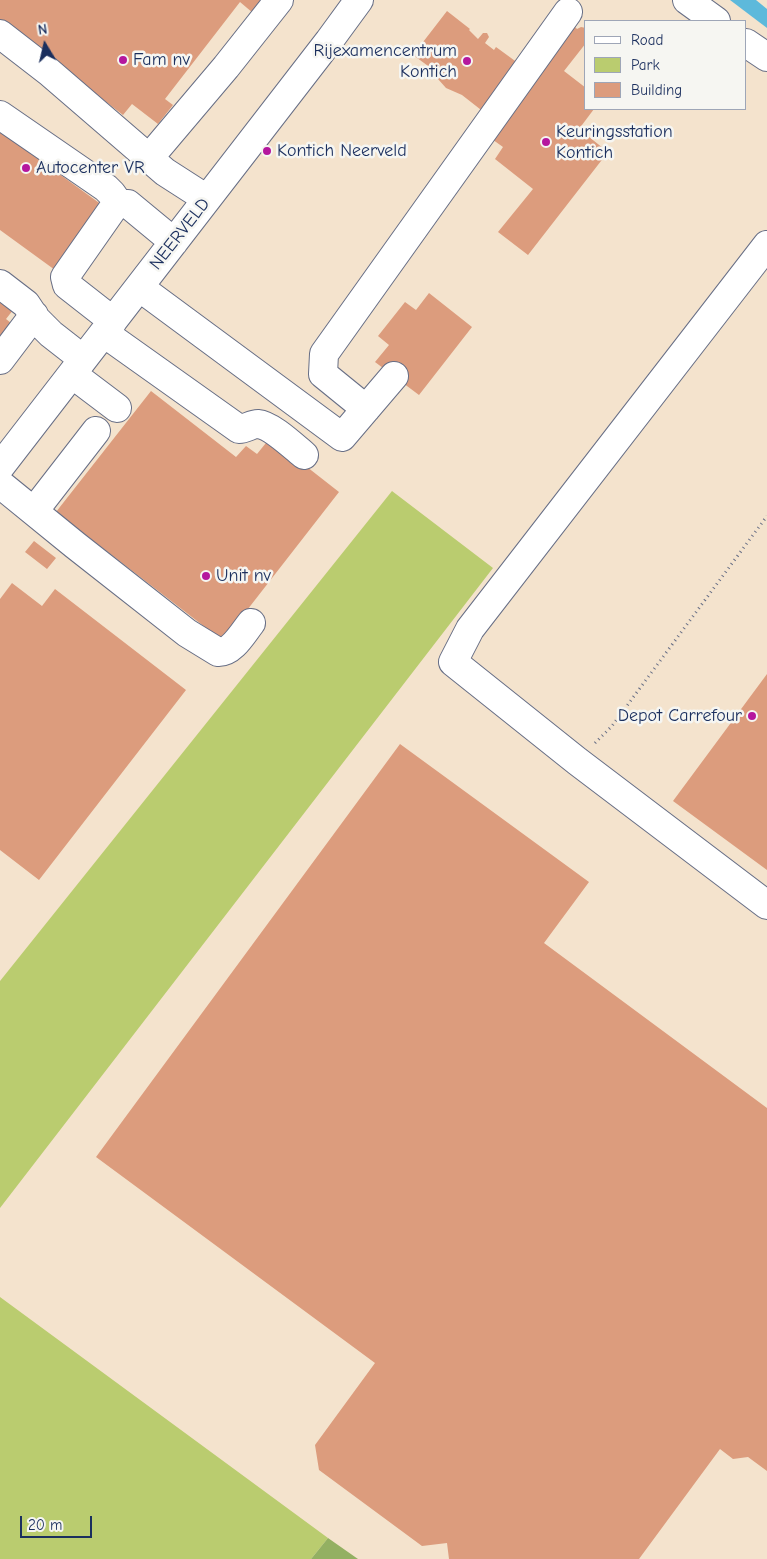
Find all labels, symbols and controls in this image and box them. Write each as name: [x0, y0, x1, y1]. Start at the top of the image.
north arrow: [20, 20, 70, 70]
legend: [584, 20, 747, 110]
text: N: [37, 21, 48, 39]
text: Road: [631, 31, 663, 49]
place label: Rijexamencentrum Kontich: [314, 40, 457, 82]
place label: Fam nv: [133, 49, 190, 71]
marker: Fam nv: [117, 54, 129, 66]
marker: Rijexamencentrum Kontich: [461, 55, 473, 67]
text: Park: [631, 56, 660, 74]
text: Building: [631, 81, 682, 99]
place label: Keuringsstation Kontich: [556, 121, 673, 163]
marker: Keuringsstation Kontich: [540, 136, 552, 148]
place label: Kontich Neerveld: [277, 140, 407, 162]
marker: Kontich Neerveld: [261, 145, 273, 157]
place label: Autocenter VR: [36, 157, 145, 179]
marker: Autocenter VR: [20, 162, 32, 174]
street label: NEERVELD: [145, 194, 215, 274]
place label: Unit nv: [216, 565, 271, 587]
marker: Unit nv: [200, 570, 212, 582]
place label: Depot Carrefour: [618, 705, 742, 727]
marker: Depot Carrefour: [746, 710, 758, 722]
scale bar: [22, 1506, 95, 1538]
text: 20 m: [28, 1516, 62, 1534]

